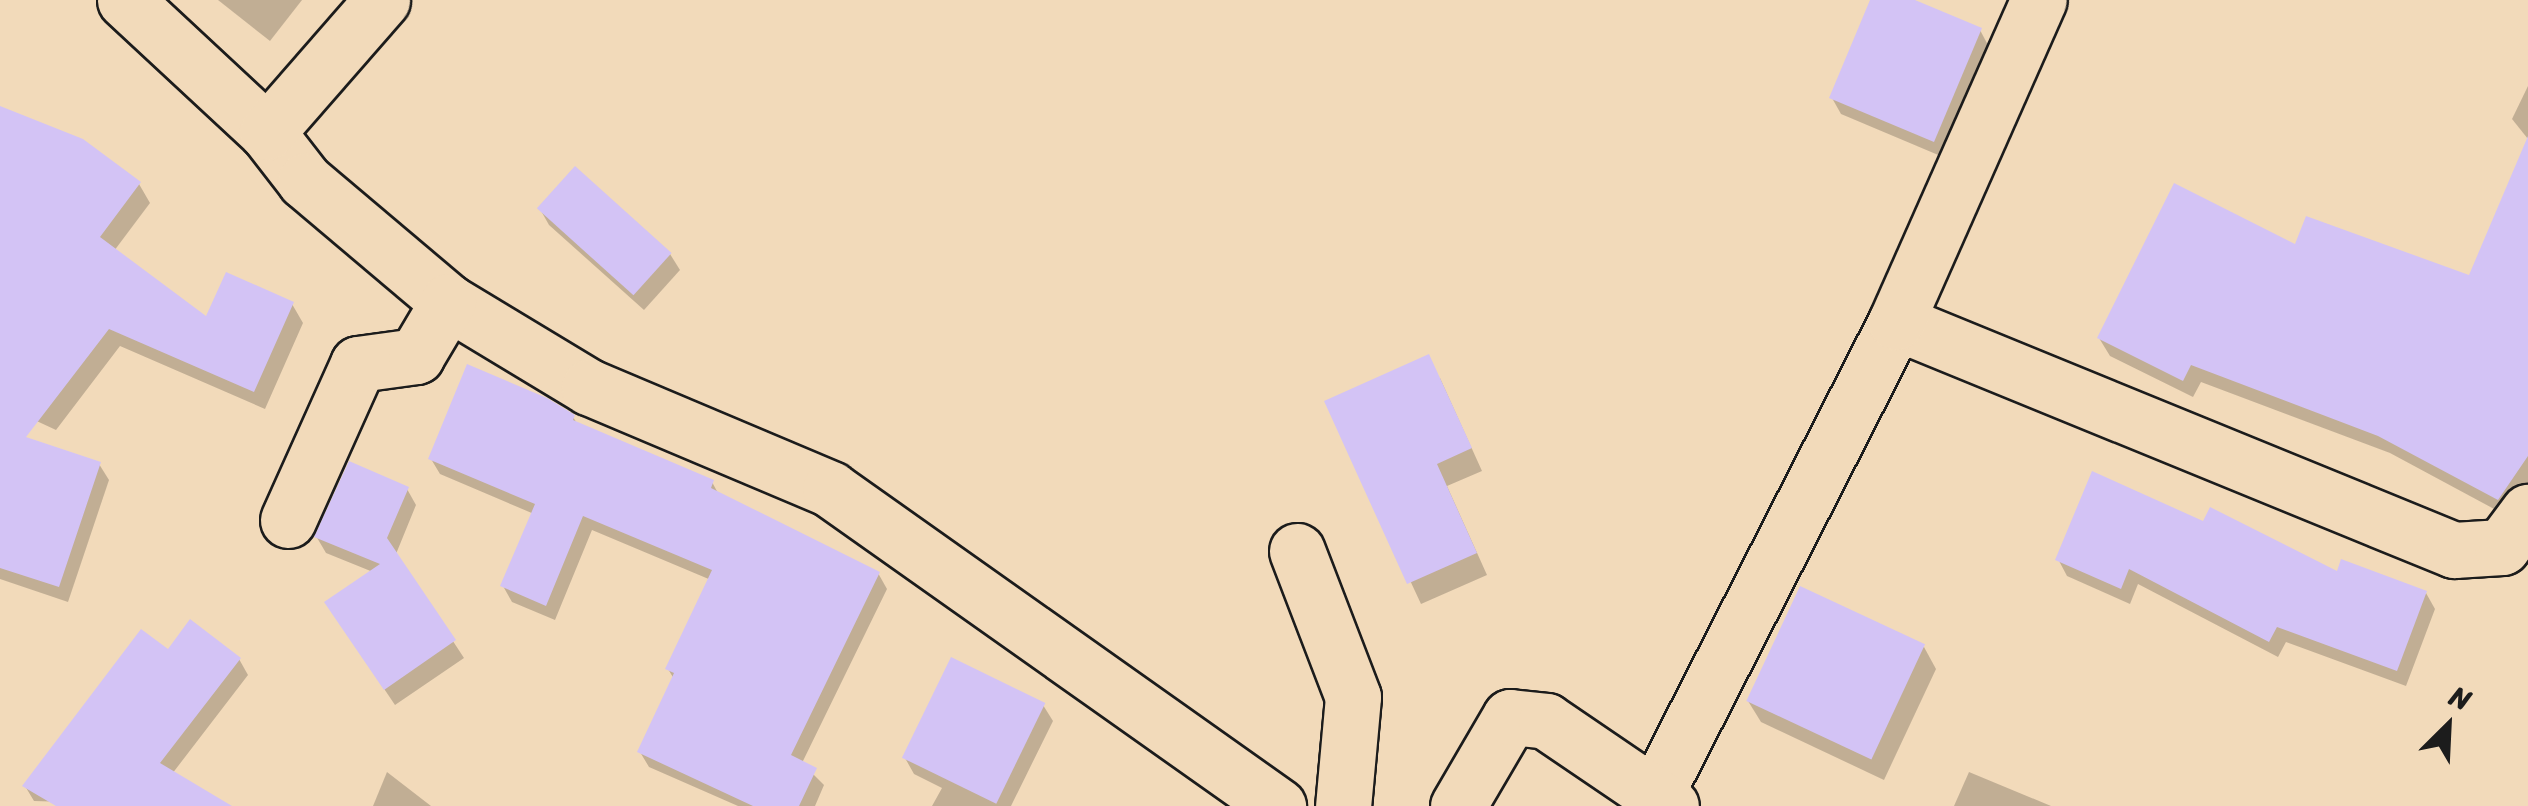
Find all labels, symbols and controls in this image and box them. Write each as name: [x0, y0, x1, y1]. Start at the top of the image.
text: N: [2442, 672, 2479, 724]
north arrow: [2398, 676, 2498, 776]

